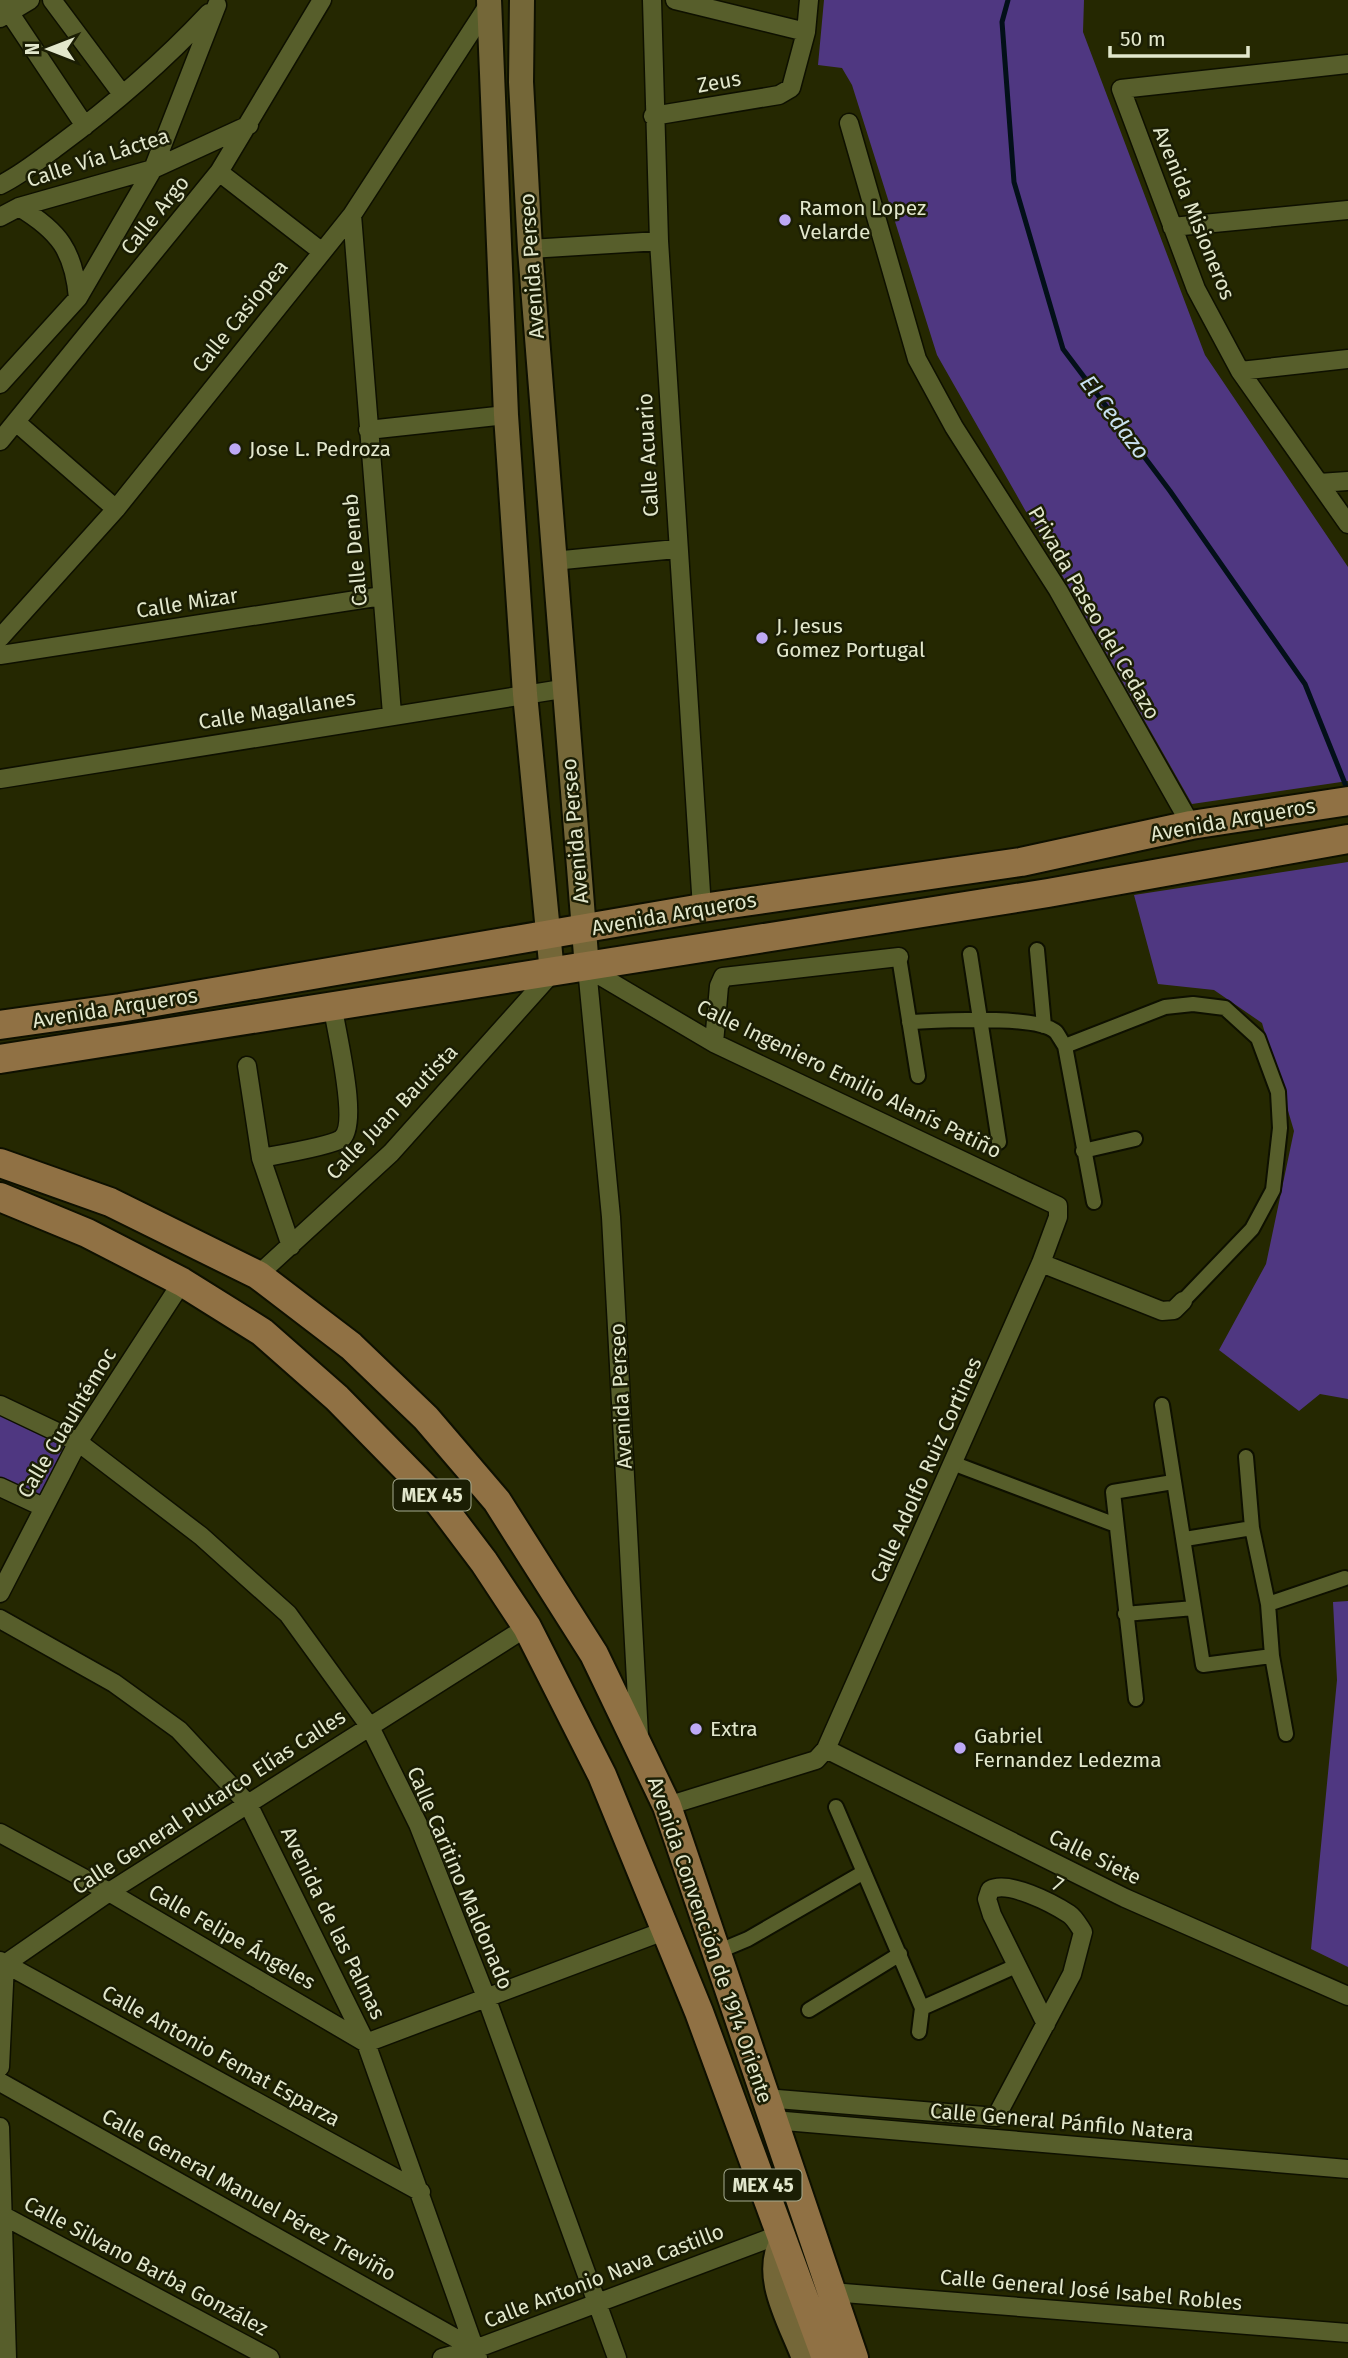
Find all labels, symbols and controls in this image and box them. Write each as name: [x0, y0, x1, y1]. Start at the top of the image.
north arrow: [14, 14, 84, 84]
scale bar: [1110, 14, 1248, 58]
text: 50 m: [1120, 26, 1166, 52]
text: N: [21, 43, 44, 55]
street label: Zeus: [695, 65, 743, 99]
street label: Avenida Misioneros: [1147, 122, 1241, 304]
street label: Calle Vía Láctea: [23, 123, 173, 193]
street label: Calle Argo: [115, 170, 195, 260]
street label: Avenida Perseo: [514, 192, 550, 340]
place label: Ramon Lopez Velarde: [799, 195, 926, 245]
marker: Ramon Lopez Velarde: [777, 212, 793, 228]
street label: Calle Casiopea: [187, 254, 293, 378]
water label: El Cedazo: [1074, 369, 1156, 465]
street label: Calle Acuario: [632, 393, 664, 517]
place label: Jose L. Pedroza: [249, 436, 391, 462]
marker: Jose L. Pedroza: [227, 441, 243, 457]
street label: Calle Deneb: [337, 492, 373, 608]
street label: Privada Paseo del Cedazo: [1022, 502, 1166, 724]
street label: Calle Mizar: [134, 582, 240, 624]
place label: J. Jesus Gomez Portugal: [776, 613, 925, 663]
marker: J. Jesus Gomez Portugal: [754, 630, 770, 646]
street label: Calle Magallanes: [197, 685, 357, 735]
street label: Avenida Perseo: [556, 757, 594, 905]
street label: Avenida Arqueros: [1149, 793, 1318, 847]
street label: Avenida Arqueros: [590, 887, 759, 941]
street label: Avenida Arqueros: [31, 982, 200, 1034]
street label: Calle Ingeniero Emilio Alanís Patiño: [692, 994, 1006, 1164]
street label: Calle Juan Bautista: [321, 1039, 463, 1185]
street label: Avenida Perseo: [604, 1323, 638, 1469]
street label: Calle Cuauhtémoc: [12, 1343, 122, 1503]
street label: Calle Adolfo Ruiz Cortines: [865, 1353, 988, 1587]
road number: MEX 45: [394, 1480, 471, 1511]
street label: Calle General Plutarco Elías Calles: [67, 1704, 351, 1900]
place label: Extra: [710, 1716, 758, 1742]
marker: Extra: [688, 1721, 704, 1737]
place label: Gabriel Fernandez Ledezma: [974, 1723, 1162, 1773]
marker: Gabriel Fernandez Ledezma: [952, 1740, 968, 1756]
street label: Calle Caritino Maldonado: [401, 1763, 519, 1993]
street label: Avenida Convención de 1914 Oriente: [642, 1773, 778, 2107]
street label: Avenida de las Palmas: [275, 1822, 391, 2024]
street label: Calle Siete: [1045, 1824, 1145, 1890]
street label: 7: [1048, 1870, 1068, 1898]
street label: Calle Felipe Ángeles: [144, 1879, 320, 1995]
street label: Calle Antonio Femat Esparza: [97, 1980, 345, 2132]
street label: Calle General Pánfilo Natera: [929, 2098, 1195, 2146]
street label: Calle General Manuel Pérez Treviño: [97, 2103, 401, 2287]
road number: MEX 45: [724, 2170, 802, 2200]
street label: Calle Silvano Barba González: [19, 2190, 273, 2342]
street label: Calle Antonio Nava Castillo: [480, 2218, 728, 2334]
street label: Calle General José Isabel Robles: [939, 2264, 1243, 2316]

